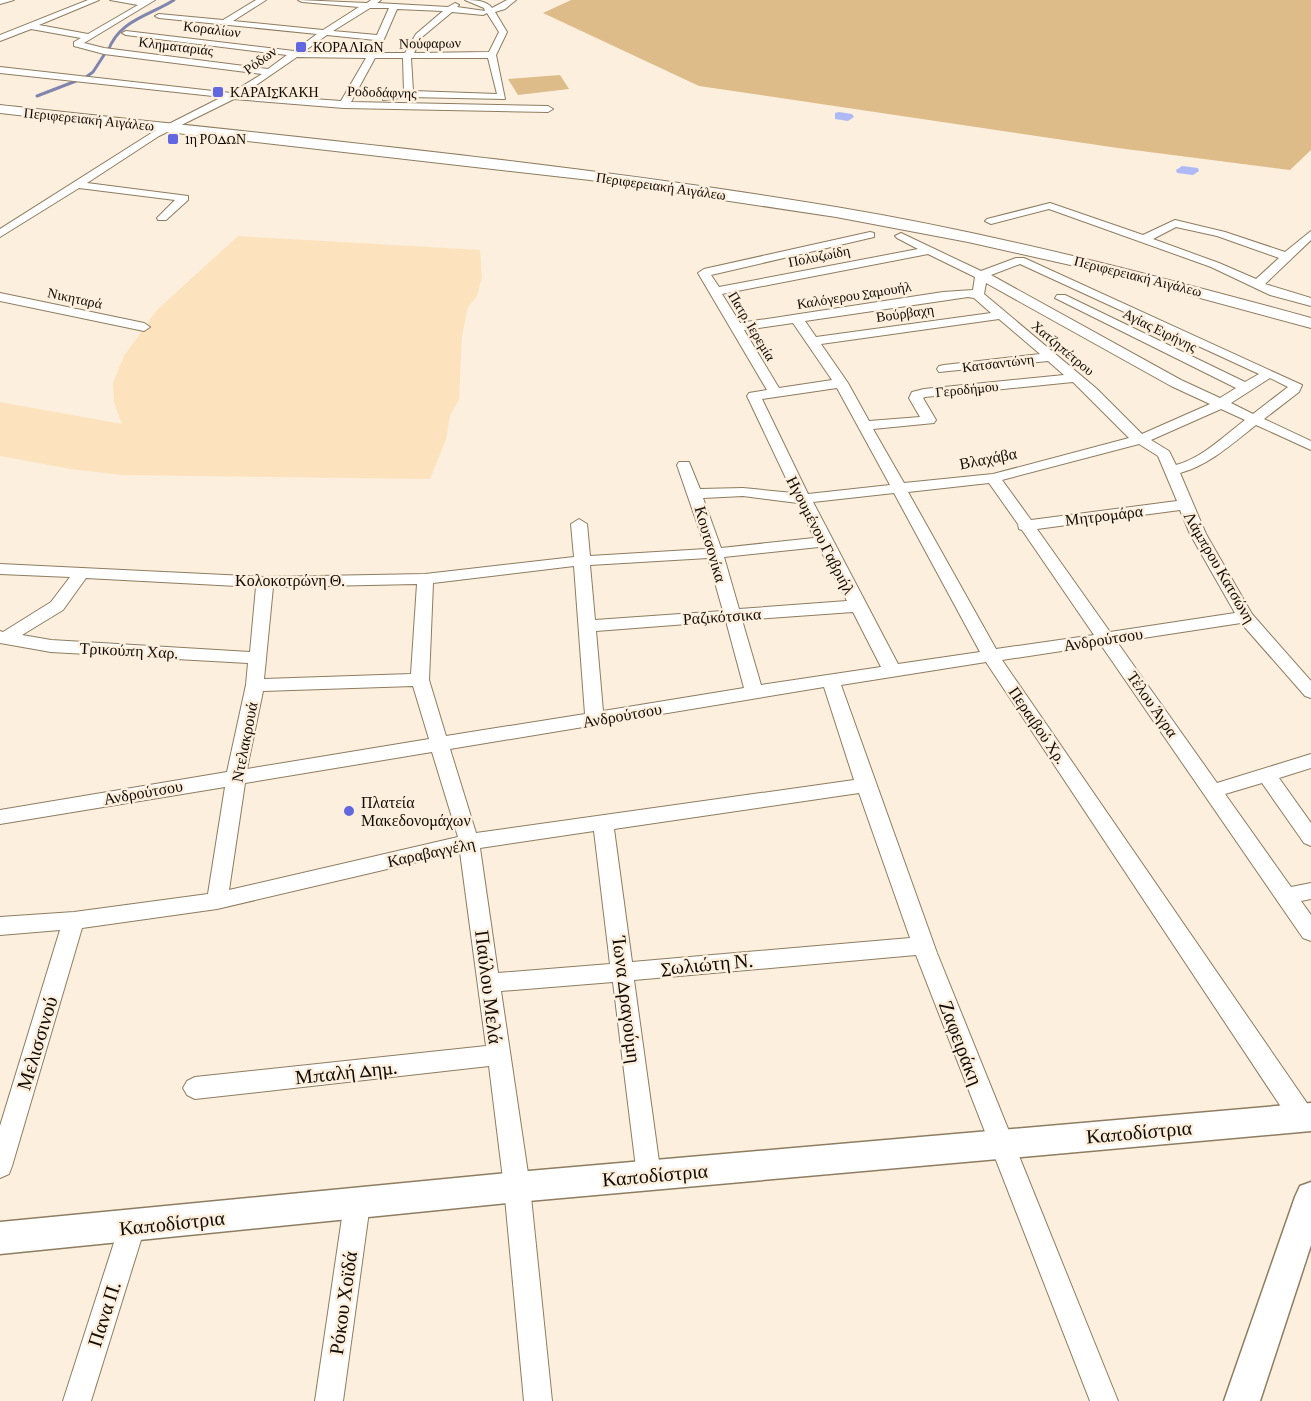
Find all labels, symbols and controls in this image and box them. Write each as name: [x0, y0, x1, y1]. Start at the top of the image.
street label: Κοραλίων: [182, 18, 242, 40]
street label: Κληματαριάς: [138, 33, 215, 59]
street label: Νούφαρων: [399, 34, 461, 52]
place label: ΚΟΡΑΛΙΩΝ: [313, 39, 384, 55]
marker: ΚΟΡΑΛΙΩΝ: [294, 40, 308, 54]
street label: Ρόδων: [240, 43, 280, 77]
street label: Ροδοδάφνης: [347, 83, 418, 101]
place label: ΚΑΡΑΙΣΚΑΚΗ: [230, 84, 319, 100]
marker: ΚΑΡΑΙΣΚΑΚΗ: [211, 85, 225, 99]
street label: Περιφερειακή Αιγάλεω: [23, 104, 155, 134]
place label: 1η ΡΟΔΩΝ: [185, 131, 246, 147]
marker: 1η ΡΟΔΩΝ: [166, 132, 180, 146]
street label: Περιφερειακή Αιγάλεω: [595, 169, 727, 203]
street label: Πολυζωίδη: [787, 242, 851, 270]
street label: Περιφερειακή Αιγάλεω: [1073, 252, 1203, 300]
street label: Καλόγερου Σαμουήλ: [796, 278, 913, 312]
street label: Νικηταρά: [46, 284, 104, 312]
street label: Πατρ. Ιερεμία: [725, 288, 779, 364]
street label: Βούρβαχη: [875, 301, 935, 325]
street label: Αγίας Ειρήνης: [1120, 305, 1200, 355]
street label: Χατζηπέτρου: [1028, 317, 1098, 379]
street label: Κατσαντώνη: [961, 351, 1035, 375]
street label: Γεροδήμου: [935, 378, 999, 400]
street label: Βλαχάβα: [958, 444, 1019, 473]
street label: Ηγουμένου Γαβριήλ: [783, 473, 858, 598]
street label: Μητρομάρα: [1064, 502, 1145, 530]
street label: Κουτσονίκα: [692, 504, 730, 585]
street label: Λάμπρου Κατσώνη: [1180, 508, 1258, 627]
street label: Κολοκοτρώνη Θ.: [235, 572, 345, 590]
street label: Ραζικότσικα: [682, 605, 763, 629]
street label: Ανδρούτσου: [1062, 625, 1144, 655]
street label: Τρικούπη Χαρ.: [79, 639, 179, 663]
street label: Τέλου Άγρα: [1123, 668, 1182, 741]
street label: Περαιβού Χρ.: [1005, 684, 1070, 768]
street label: Ντελακρουά: [228, 700, 262, 784]
street label: Ανδρούτσου: [581, 700, 663, 732]
street label: Ανδρούτσου: [102, 777, 184, 809]
place label: Πλατεία Μακεδονομάχων: [361, 794, 471, 830]
marker: Πλατεία Μακεδονομάχων: [342, 804, 356, 818]
street label: Καραβαγγέλη: [386, 835, 477, 871]
street label: Παύλου Μελά: [471, 929, 507, 1046]
street label: Ίωνα Δραγούμη: [607, 934, 646, 1065]
street label: Σωλιώτη Ν.: [660, 949, 754, 980]
street label: Μελισσινού: [12, 993, 62, 1093]
street label: Ζαφειράκη: [934, 998, 987, 1089]
street label: Μπαλή Δημ.: [294, 1056, 398, 1089]
street label: Καποδίστρια: [1085, 1116, 1193, 1149]
street label: Καποδίστρια: [601, 1159, 709, 1192]
street label: Καποδίστρια: [118, 1206, 227, 1240]
street label: Ρόκου Χοϊδά: [325, 1249, 361, 1356]
street label: Πανα Π.: [83, 1279, 125, 1349]

